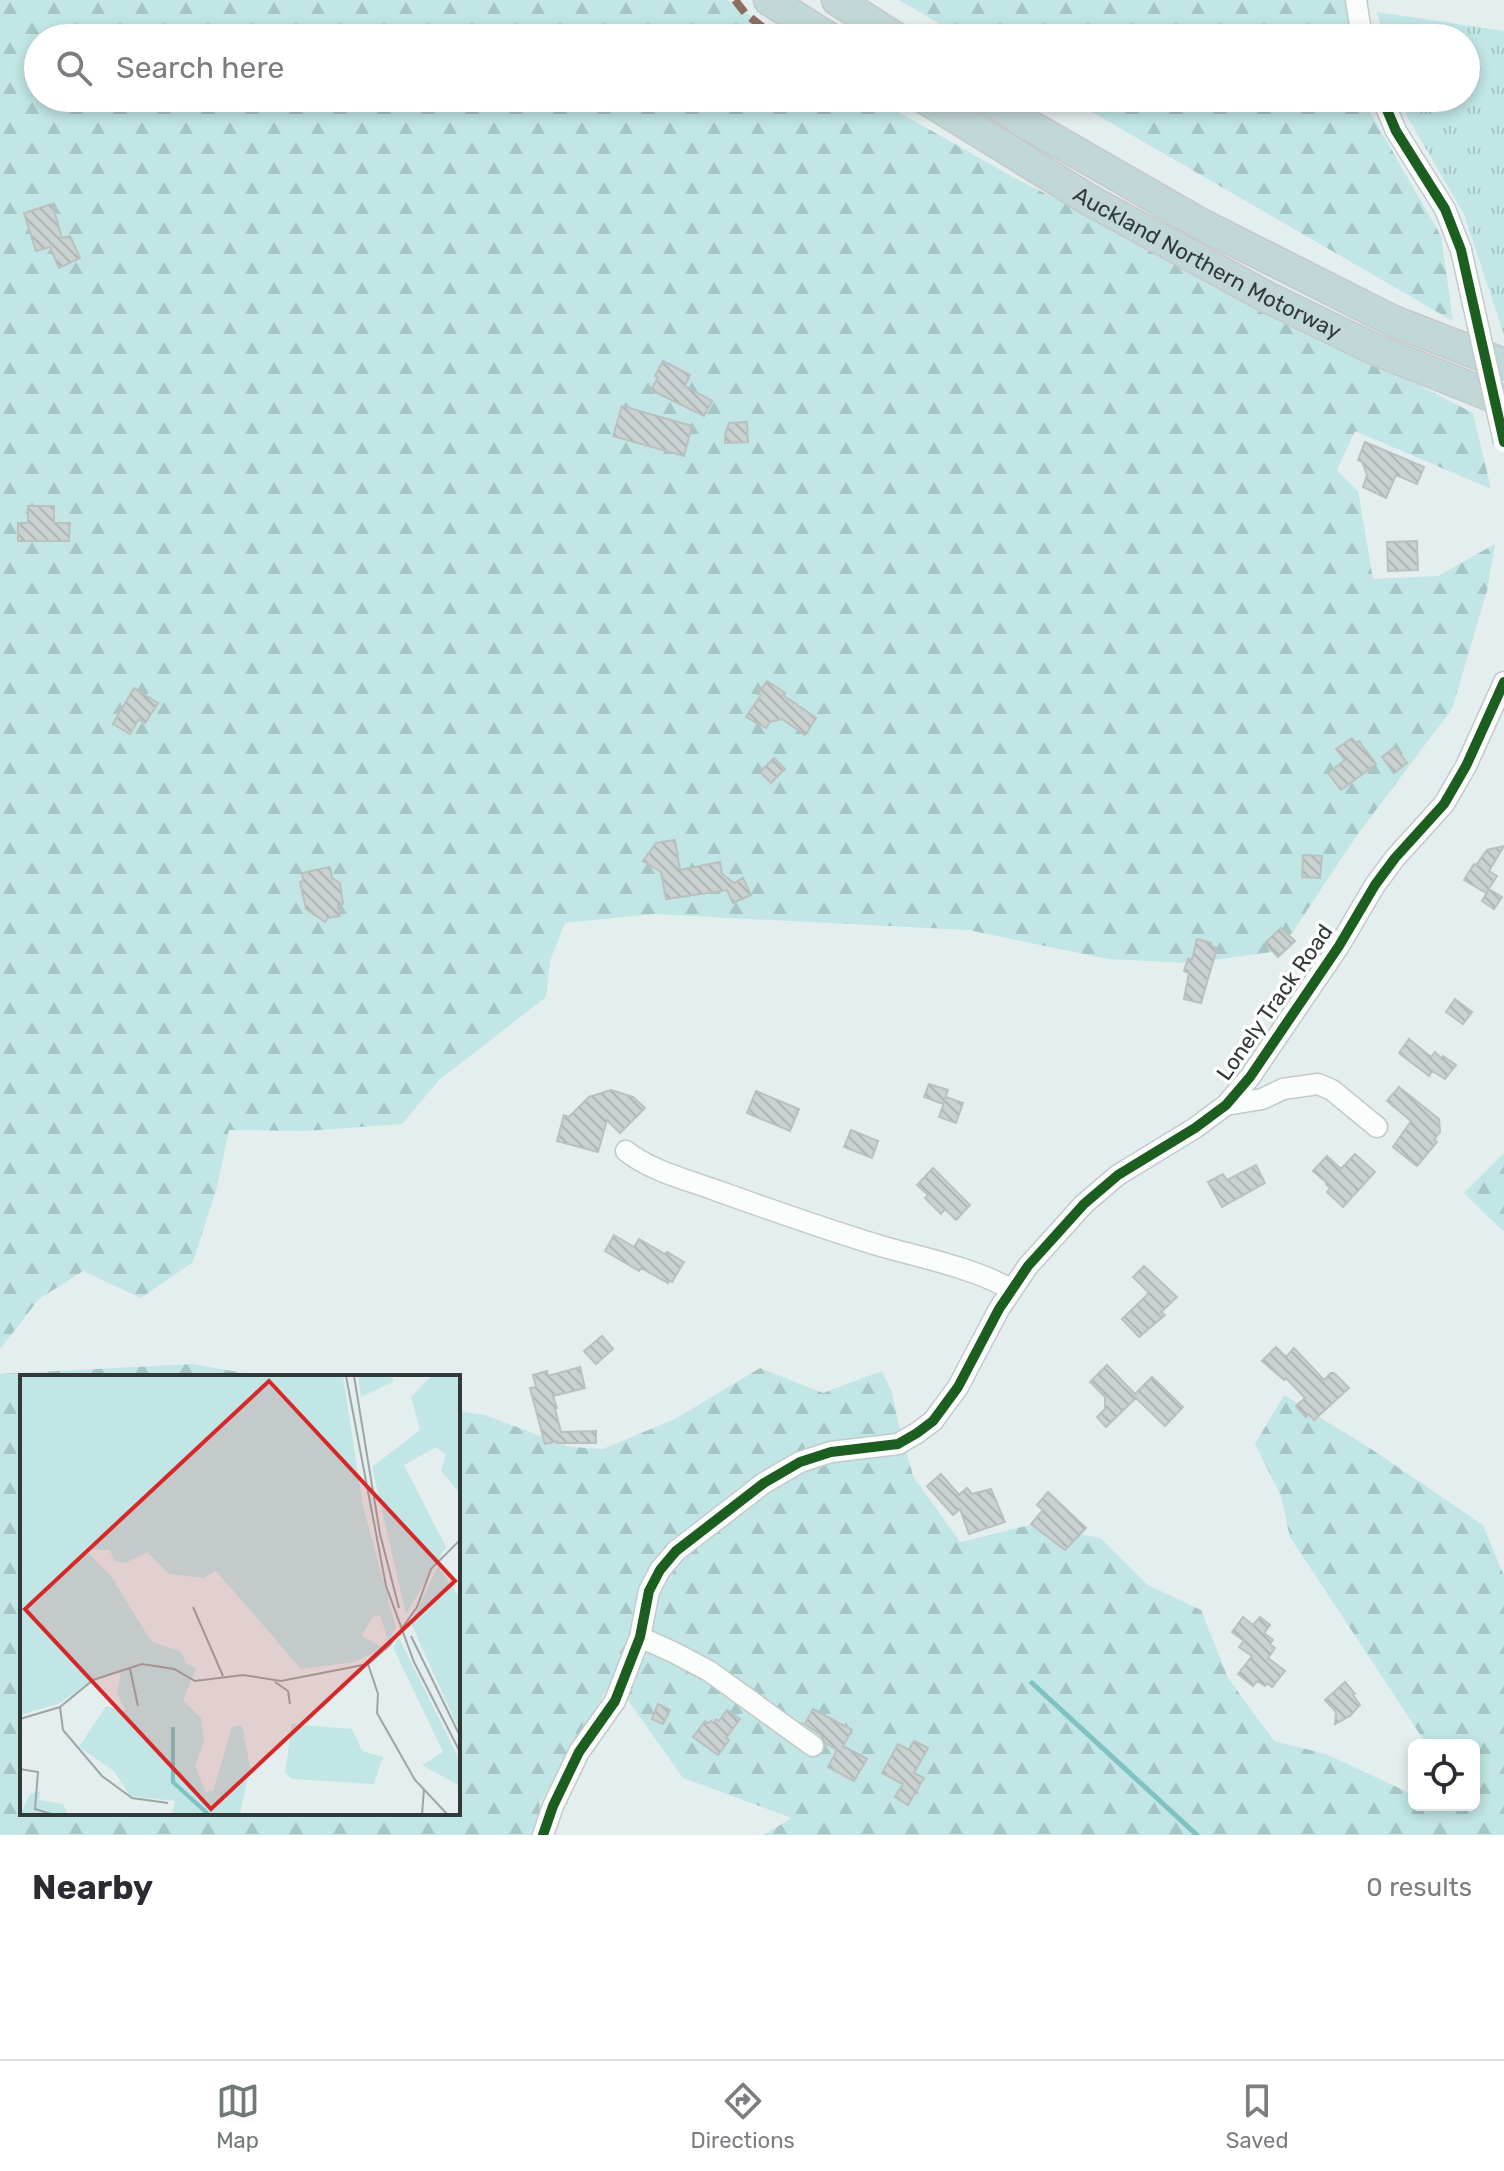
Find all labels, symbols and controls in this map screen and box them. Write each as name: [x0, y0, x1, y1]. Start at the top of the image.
search box: [24, 24, 1480, 112]
icon: search: [52, 46, 96, 90]
text: Search here: [116, 50, 284, 86]
street label: Auckland Northern Motorway: [1068, 181, 1346, 345]
street label: Lonely Track Road: [1211, 919, 1338, 1086]
inset map: [20, 1375, 460, 1815]
map controls: [1408, 1739, 1480, 1811]
button: locate: [1408, 1739, 1480, 1811]
text: Nearby: [32, 1867, 153, 1908]
text: 0 results: [1366, 1872, 1472, 1903]
tab: Map: [216, 2079, 260, 2154]
tab: Directions: [691, 2079, 795, 2154]
tab: Saved: [1226, 2079, 1289, 2154]

